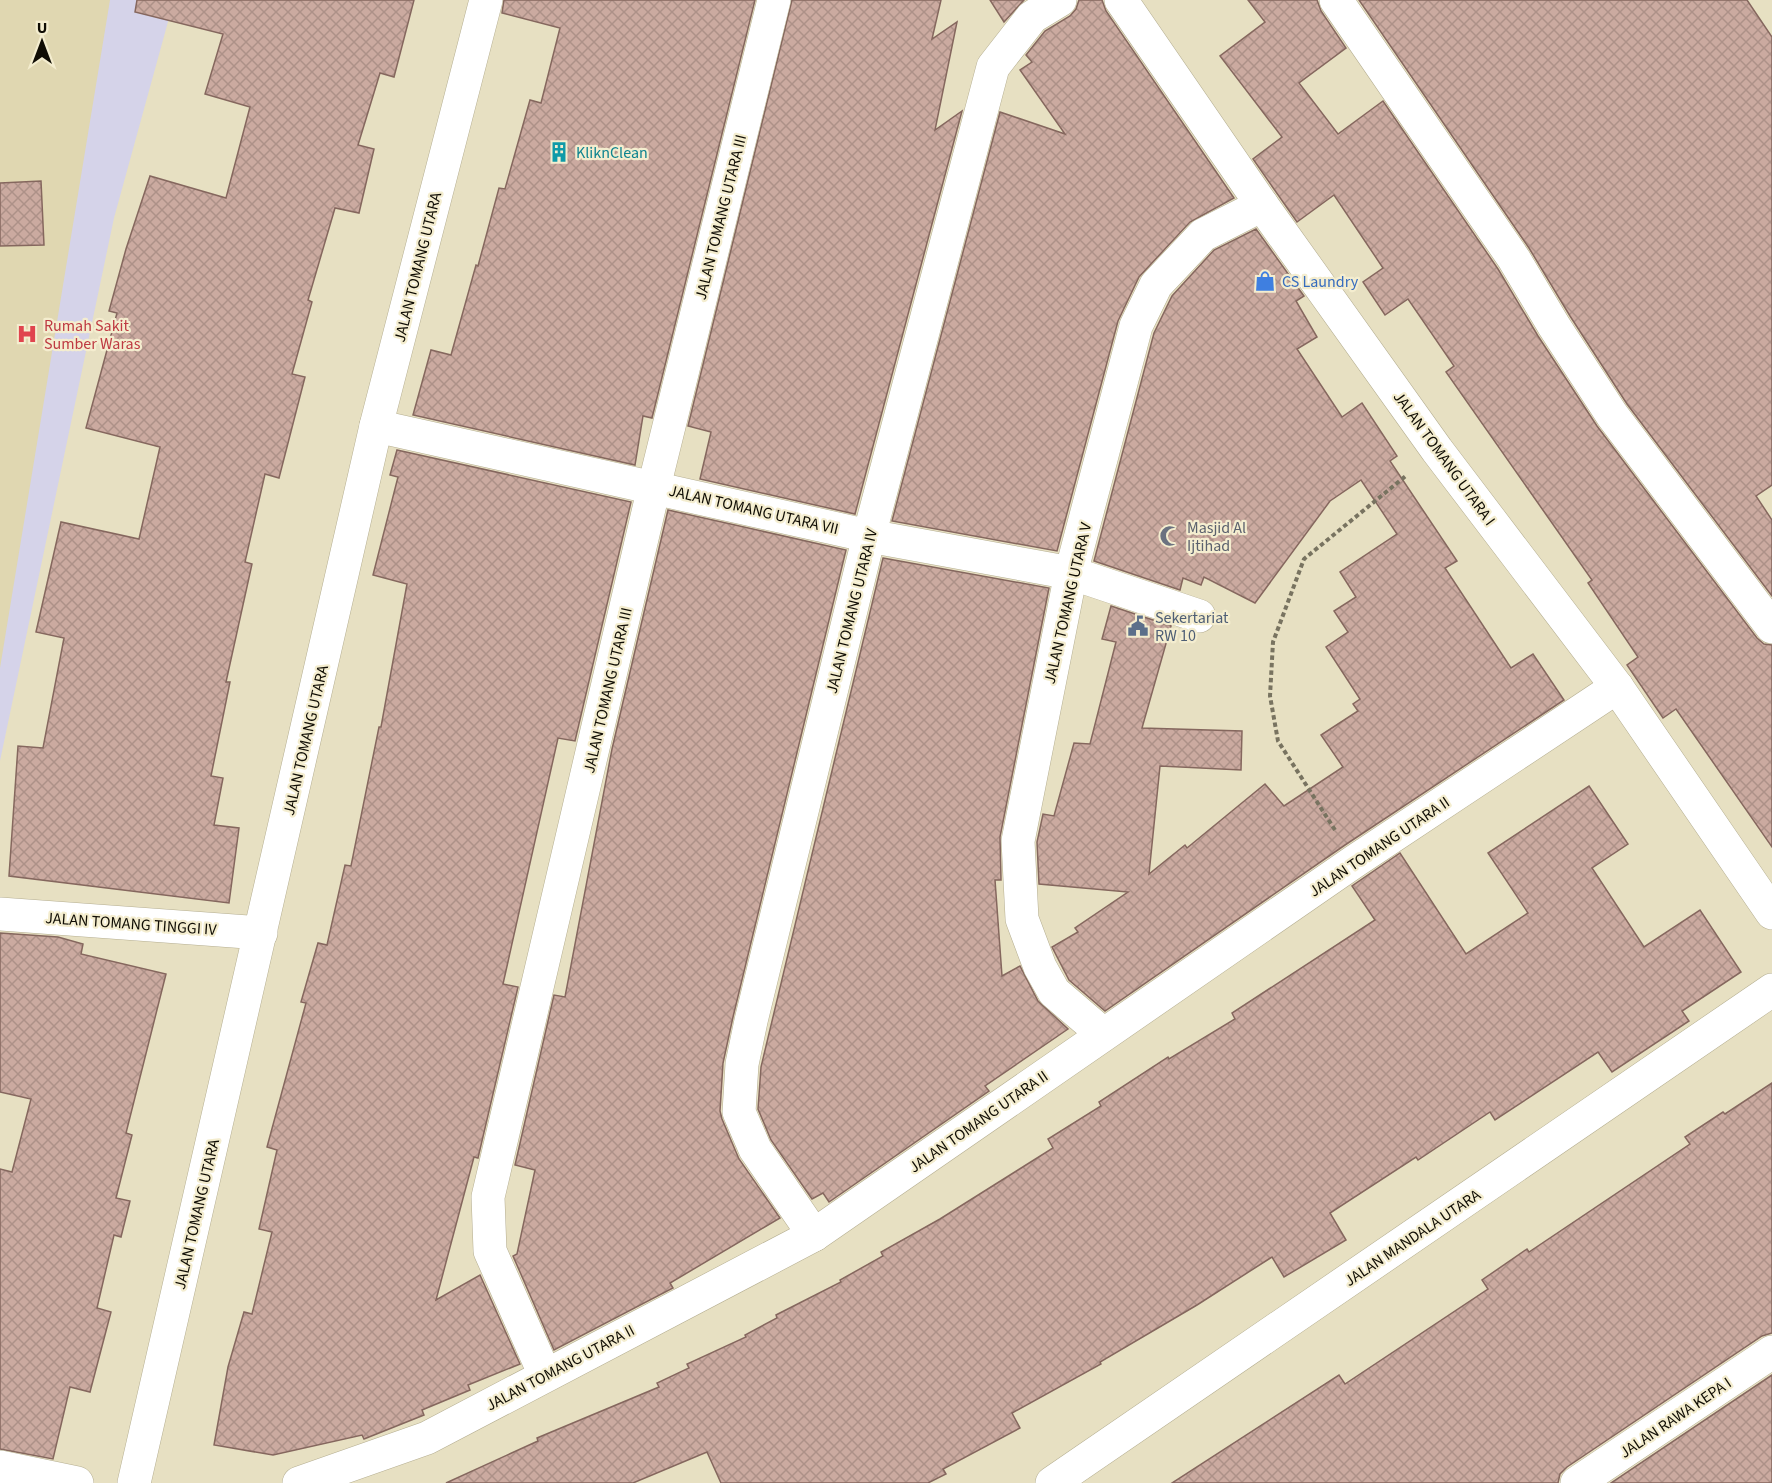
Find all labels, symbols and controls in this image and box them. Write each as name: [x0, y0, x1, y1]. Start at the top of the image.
north arrow: [12, 12, 72, 72]
text: U: [37, 17, 47, 39]
street label: JALAN TOMANG UTARA III: [690, 132, 752, 302]
building icon: KliknClean: [547, 140, 571, 164]
place label: KliknClean: [576, 142, 648, 164]
street label: JALAN TOMANG UTARA: [389, 190, 447, 344]
shop icon: CS Laundry: [1253, 269, 1277, 293]
place label: CS Laundry: [1282, 271, 1359, 293]
place label: Rumah Sakit Sumber Waras: [44, 315, 141, 355]
hospital icon: Rumah Sakit Sumber Waras: [15, 322, 39, 346]
street label: JALAN TOMANG UTARA I: [1388, 387, 1500, 530]
street label: JALAN TOMANG UTARA VII: [667, 480, 841, 540]
place label: Masjid Al Ijtihad: [1187, 517, 1246, 557]
street label: JALAN TOMANG UTARA V: [1039, 520, 1097, 686]
mosque icon: Masjid Al Ijtihad: [1158, 524, 1182, 548]
street label: JALAN TOMANG UTARA IV: [821, 526, 883, 696]
street label: JALAN TOMANG UTARA III: [578, 605, 638, 775]
place label: Sekertariat RW 10: [1155, 607, 1229, 647]
public building icon: Sekertariat RW 10: [1126, 614, 1150, 638]
street label: JALAN TOMANG UTARA: [278, 663, 334, 818]
street label: JALAN TOMANG UTARA II: [1305, 791, 1454, 902]
street label: JALAN TOMANG TINGGI IV: [45, 907, 218, 941]
street label: JALAN TOMANG UTARA II: [905, 1065, 1053, 1178]
street label: JALAN TOMANG UTARA: [169, 1137, 225, 1292]
street label: JALAN MANDALA UTARA: [1340, 1184, 1485, 1292]
street label: JALAN TOMANG UTARA II: [482, 1319, 639, 1416]
street label: JALAN RAWA KEPA I: [1615, 1372, 1736, 1463]

